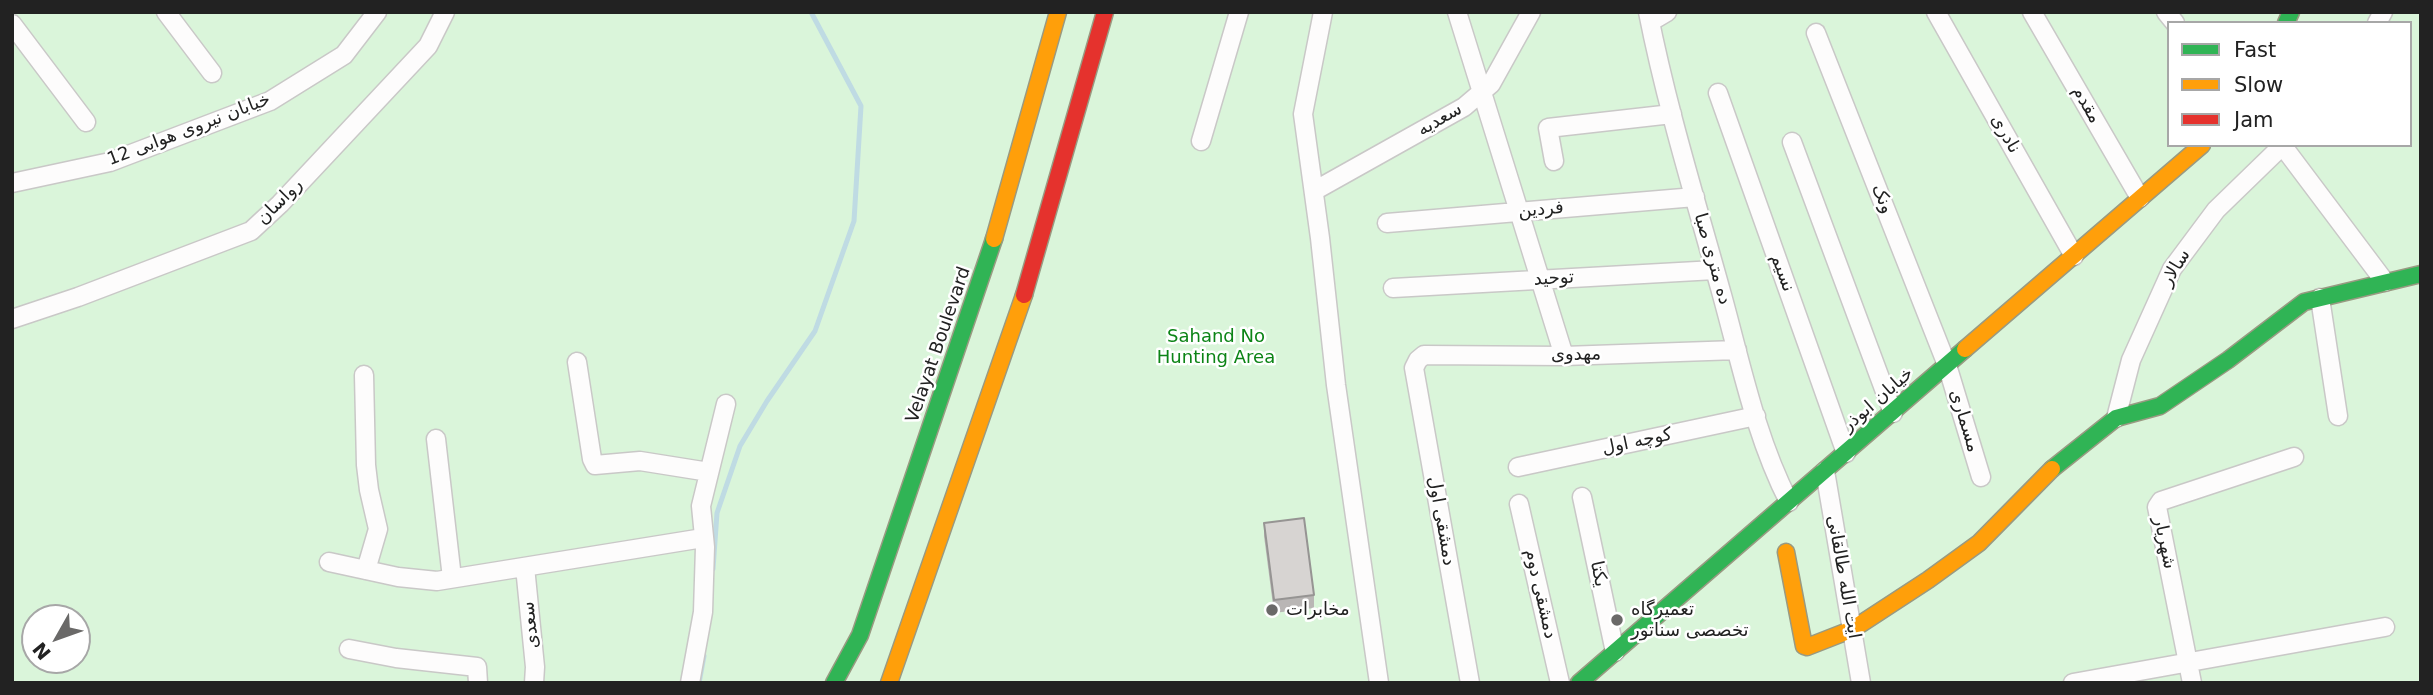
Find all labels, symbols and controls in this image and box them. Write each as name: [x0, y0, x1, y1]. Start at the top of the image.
legend: [2167, 21, 2412, 147]
text: Fast: [2234, 38, 2276, 62]
text: Slow: [2234, 73, 2283, 97]
street label: مقدم: [2067, 83, 2105, 127]
street label: خیابان نیروی هوایی 12: [104, 89, 274, 171]
street label: سعدیه: [1414, 99, 1466, 141]
text: Jam: [2234, 108, 2274, 132]
street label: نادری: [1985, 111, 2025, 157]
street label: رواسان: [253, 175, 307, 229]
street label: ونک: [1866, 181, 1898, 217]
street label: فردین: [1518, 197, 1564, 223]
street label: ده متری صبا: [1689, 211, 1735, 307]
street label: سالار: [2157, 245, 2195, 291]
street label: نسیم: [1765, 251, 1799, 295]
street label: Velayat Boulevard: [902, 264, 976, 426]
street label: توحید: [1533, 267, 1575, 291]
park label: Sahand No Hunting Area: [1157, 326, 1275, 368]
street label: مهدوی: [1551, 344, 1601, 366]
street label: خیابان ابوذر: [1838, 363, 1918, 437]
street label: مسماری: [1944, 387, 1984, 455]
street label: کوچه اول: [1600, 424, 1674, 460]
street label: دمشقی اول: [1423, 475, 1459, 567]
street label: ایت الله طالقانی: [1822, 514, 1864, 640]
street label: شهریار: [2148, 515, 2180, 571]
street label: دمشقی دوم: [1519, 547, 1561, 641]
street label: یکتا: [1585, 559, 1611, 589]
place label: مخابرات: [1286, 599, 1350, 621]
place label: تعمیرگاه تخصصی سناتور: [1631, 599, 1749, 642]
street label: سعدی: [518, 600, 544, 650]
marker: مخابرات: [1264, 602, 1280, 618]
north arrow: [21, 604, 91, 674]
marker: تعمیرگاه تخصصی سناتور: [1609, 612, 1625, 628]
text: N: [28, 638, 55, 664]

